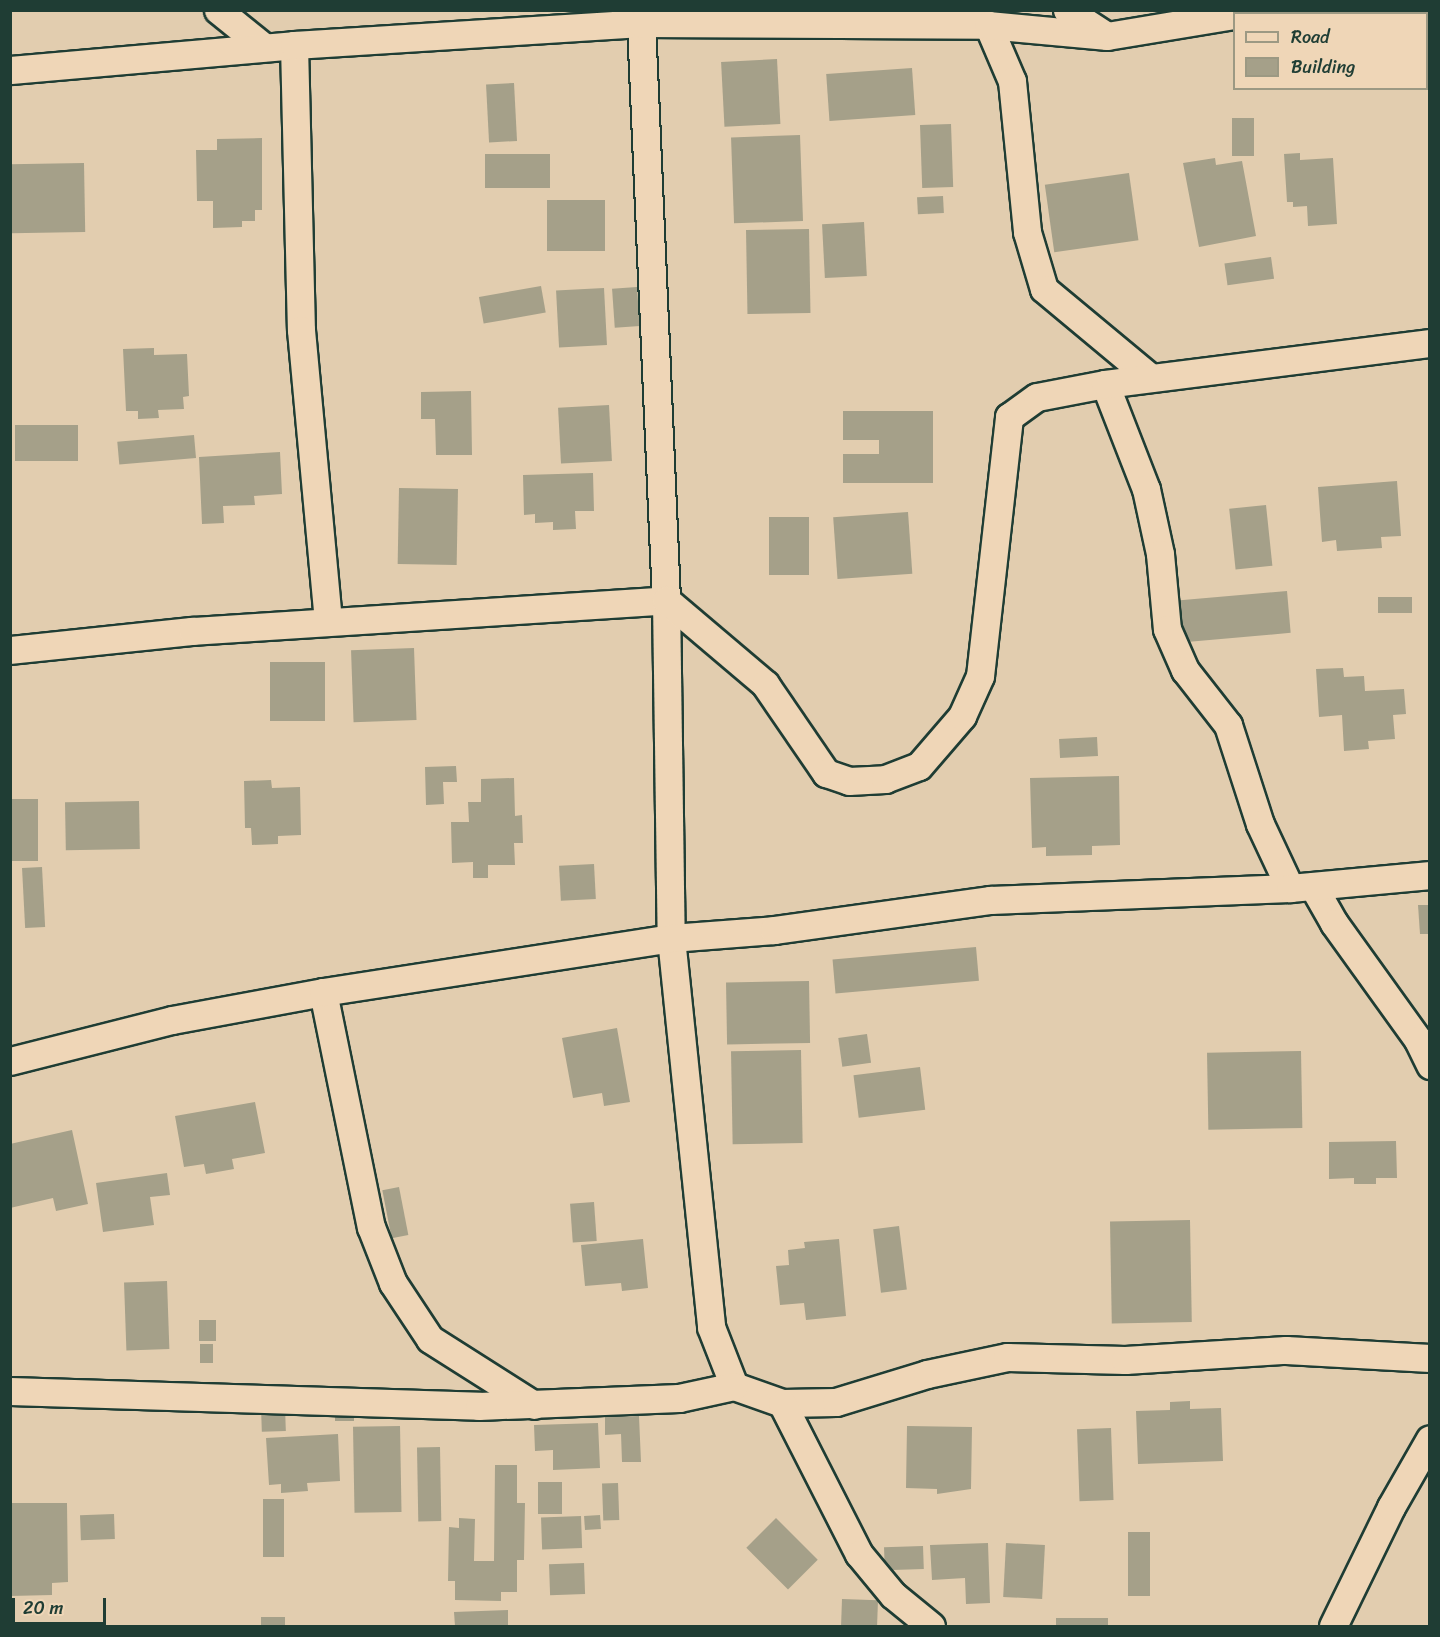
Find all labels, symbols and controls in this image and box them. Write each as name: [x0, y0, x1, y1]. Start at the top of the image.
legend: [1233, 12, 1428, 90]
text: Road: [1291, 21, 1330, 53]
text: Building: [1291, 51, 1355, 83]
scale bar: [15, 1586, 110, 1624]
text: 20 m: [23, 1592, 63, 1624]

